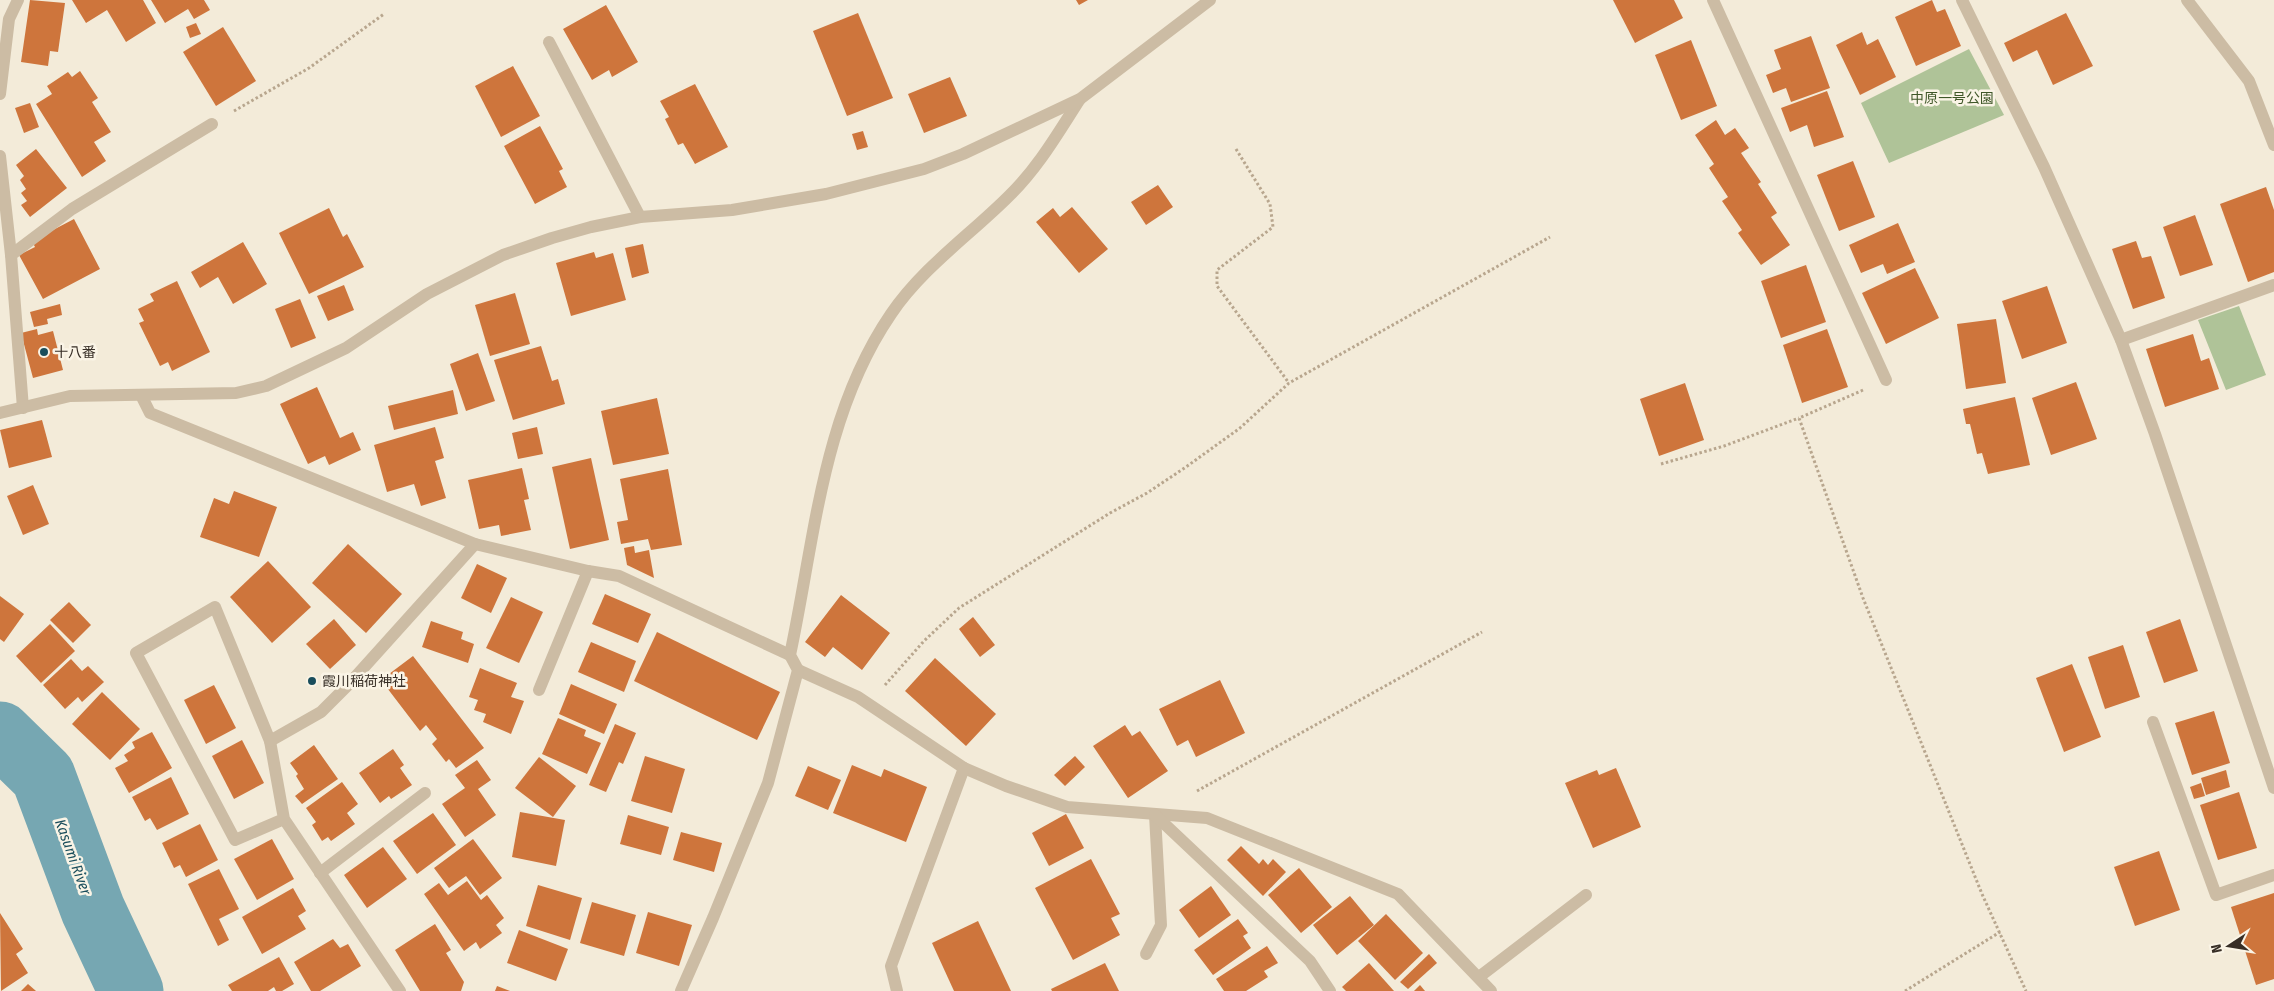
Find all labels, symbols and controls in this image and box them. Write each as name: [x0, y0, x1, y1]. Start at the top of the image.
park label: 中原一号公園: [1910, 90, 1994, 107]
place label: 十八番: [54, 344, 96, 361]
marker: 十八番: [38, 346, 50, 358]
place label: 霞川稲荷神社: [322, 673, 406, 690]
marker: 霞川稲荷神社: [306, 675, 318, 687]
water label: Kasumi River: [51, 817, 95, 898]
north arrow: [2204, 921, 2254, 971]
text: N: [2208, 943, 2226, 954]

